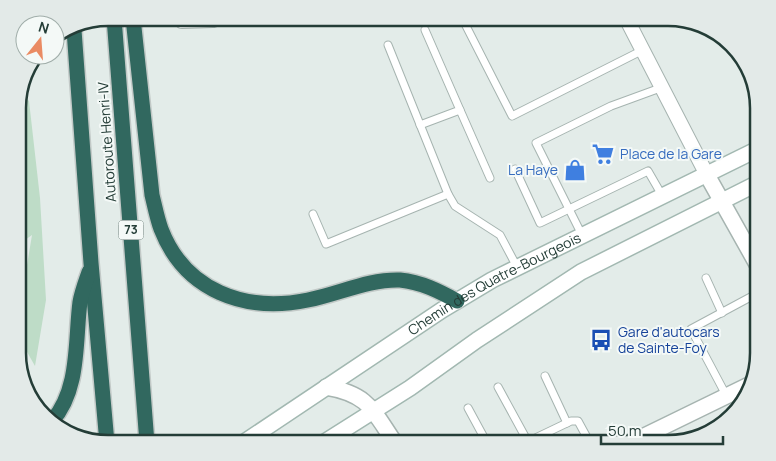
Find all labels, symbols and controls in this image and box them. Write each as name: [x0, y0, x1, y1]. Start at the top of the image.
north arrow: [15, 15, 65, 65]
text: N: [36, 17, 52, 38]
street label: Autoroute Henri-IV: [93, 81, 120, 203]
supermarket icon: Place de la Gare: [590, 141, 616, 167]
place label: Place de la Gare: [620, 144, 722, 163]
shop icon: La Haye: [562, 157, 588, 183]
place label: La Haye: [508, 160, 558, 179]
road number: 73: [118, 220, 144, 240]
street label: Chemin des Quatre-Bourgeois: [404, 228, 584, 339]
place label: Gare d'autocars de Sainte-Foy: [618, 322, 720, 357]
bus stop icon: Gare d'autocars de Sainte-Foy: [588, 327, 614, 353]
scale bar: [601, 414, 724, 446]
text: 50 m: [608, 420, 642, 441]

